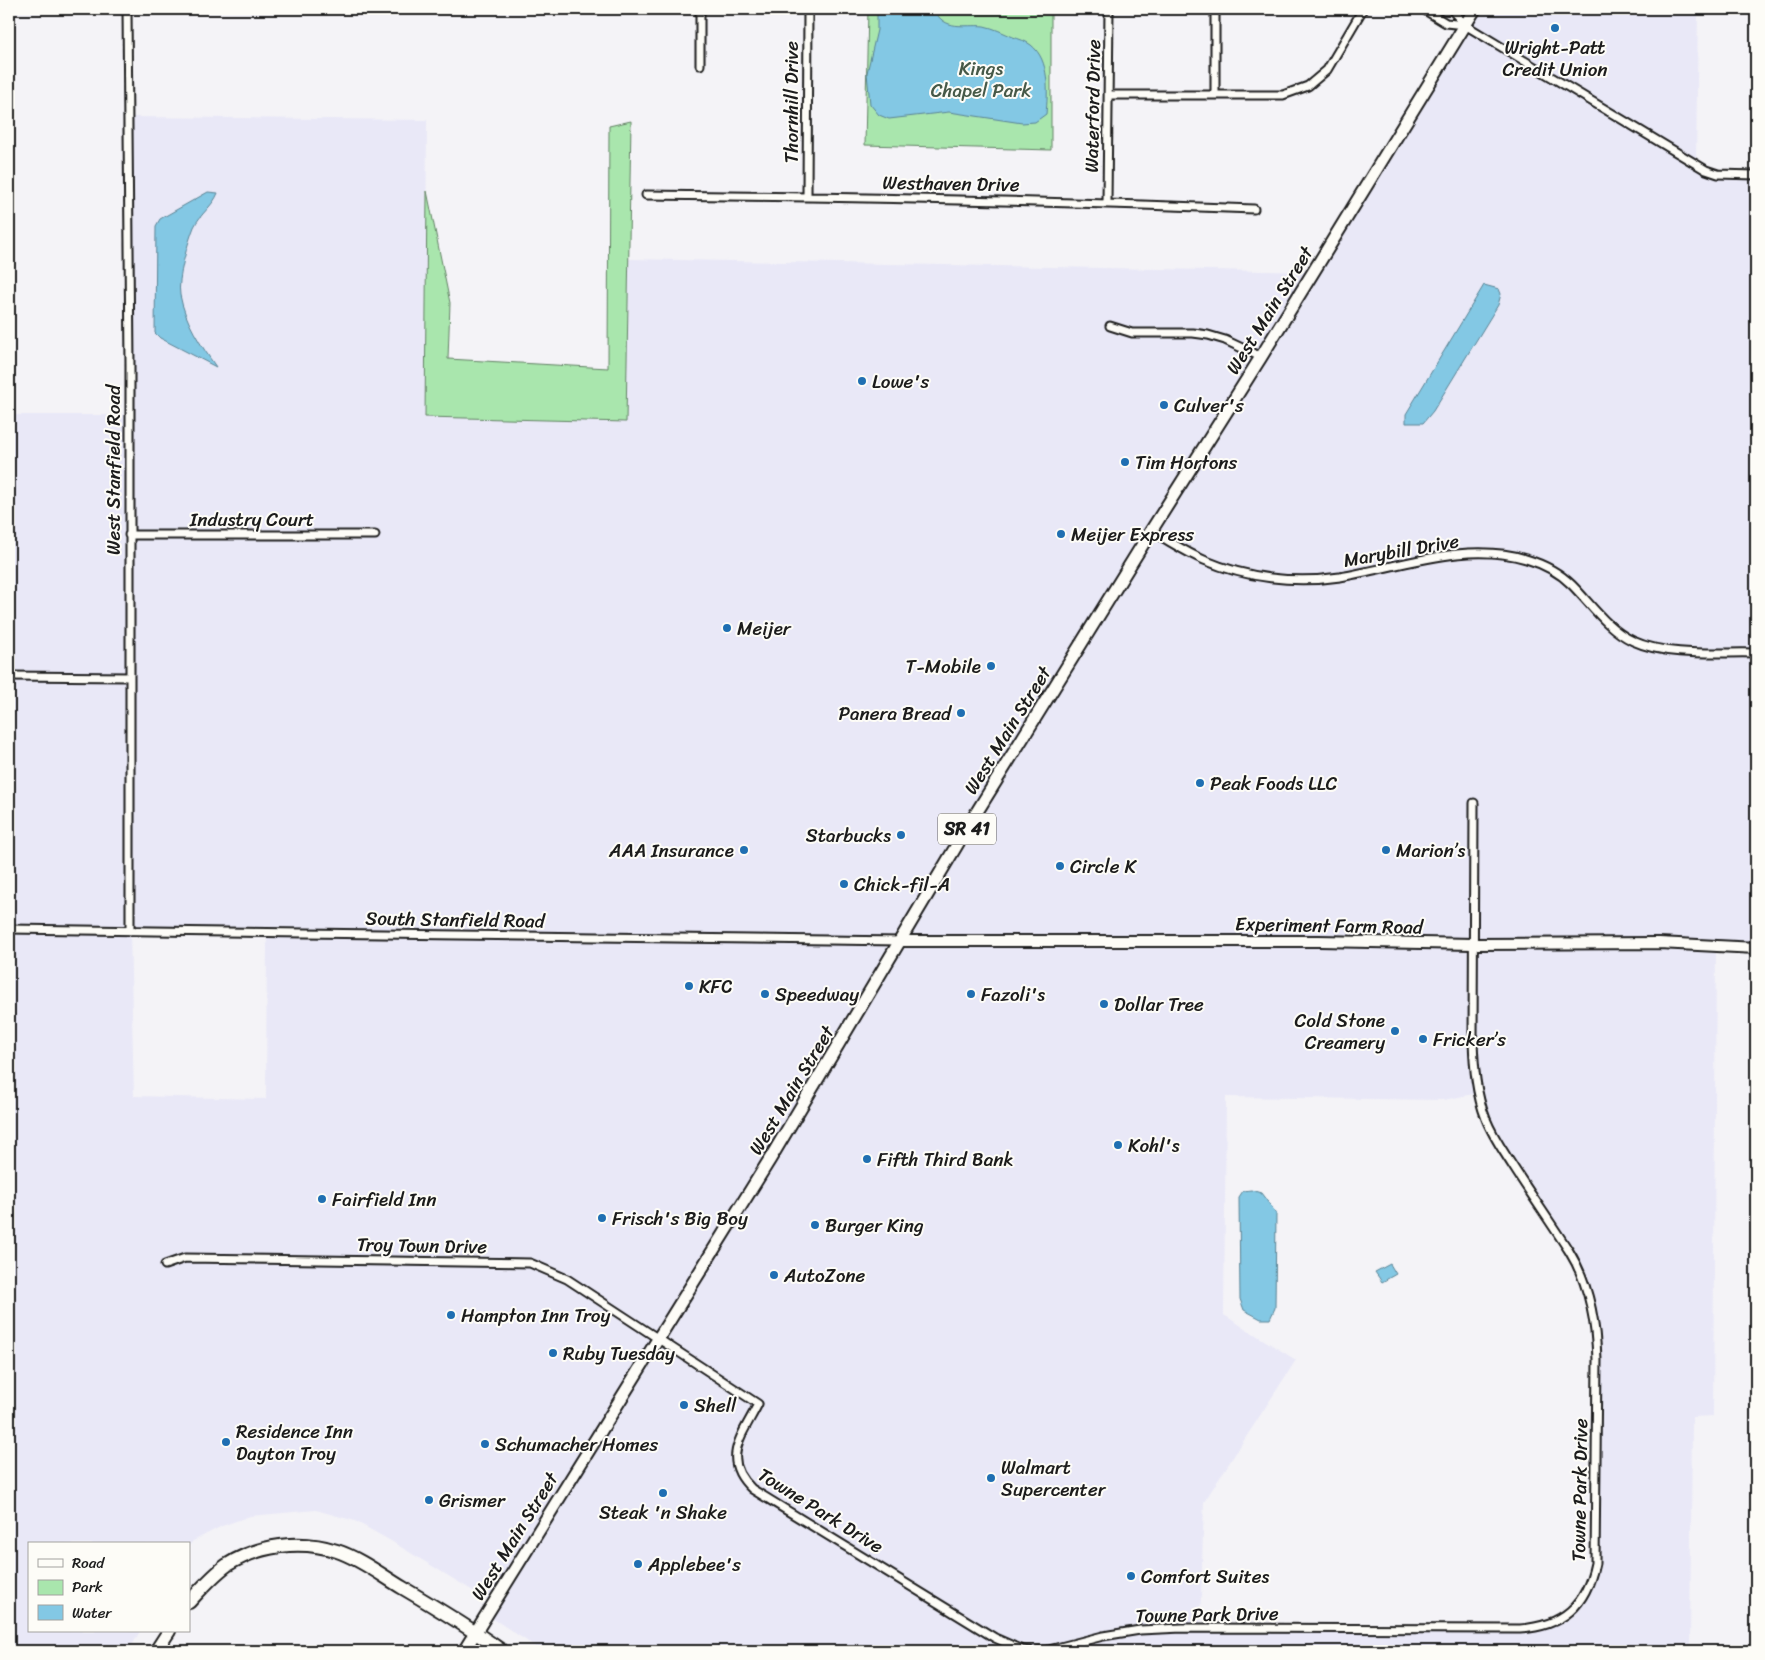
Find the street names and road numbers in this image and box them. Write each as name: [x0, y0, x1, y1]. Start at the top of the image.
street label: Waterford Drive: [1075, 39, 1110, 173]
street label: Thornhill Drive: [775, 41, 808, 163]
street label: Westhaven Drive: [882, 166, 1020, 201]
street label: West Main Street: [1217, 238, 1323, 381]
street label: West Stanfield Road: [97, 383, 130, 555]
street label: Industry Court: [189, 503, 314, 536]
street label: Marybill Drive: [1341, 524, 1462, 577]
street label: West Main Street: [955, 658, 1061, 801]
road number: SR 41: [938, 814, 996, 844]
street label: South Stanfield Road: [365, 901, 547, 938]
street label: Experiment Farm Road: [1235, 907, 1425, 944]
street label: West Main Street: [740, 1018, 844, 1161]
street label: Troy Town Drive: [356, 1228, 488, 1263]
street label: Towne Park Drive: [1562, 1418, 1597, 1562]
street label: Towne Park Drive: [751, 1459, 890, 1562]
street label: West Main Street: [462, 1464, 568, 1607]
street label: Towne Park Drive: [1135, 1597, 1279, 1632]

